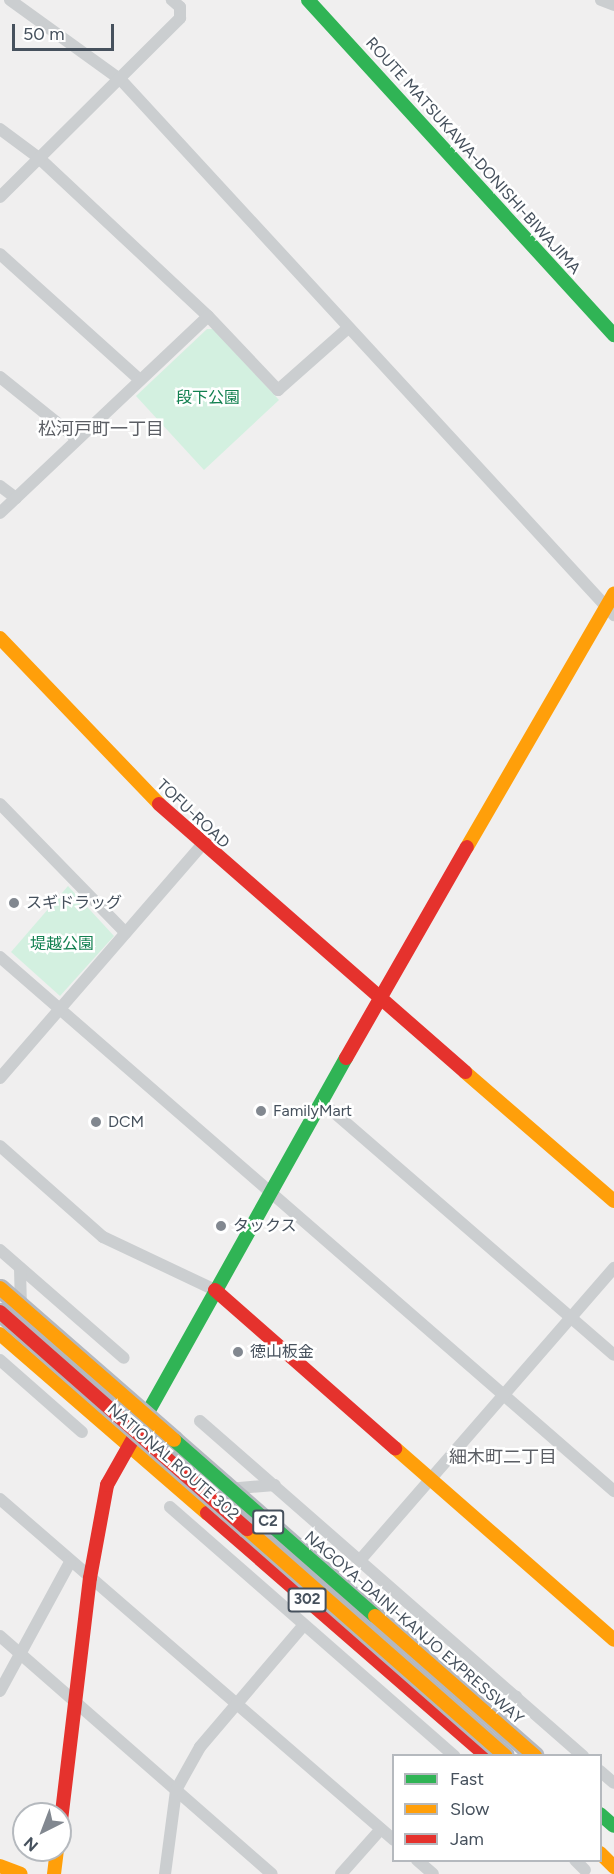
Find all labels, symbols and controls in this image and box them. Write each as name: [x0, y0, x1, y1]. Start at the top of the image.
scale bar: [15, 12, 117, 50]
text: 50 m: [23, 23, 65, 45]
street label: ROUTE MATSUKAWA-DONISHI-BIWAJIMA: [361, 34, 585, 278]
park label: 段下公園: [176, 388, 240, 408]
district label: 松河戸町一丁目: [38, 418, 164, 440]
street label: TOFU-ROAD: [153, 776, 233, 852]
place label: スギドラッグ: [26, 893, 122, 913]
marker: スギドラッグ: [7, 896, 21, 910]
park label: 堤越公園: [30, 934, 94, 954]
place label: FamilyMart: [273, 1101, 352, 1121]
marker: FamilyMart: [254, 1104, 268, 1118]
place label: DCM: [108, 1112, 144, 1132]
marker: DCM: [89, 1115, 103, 1129]
place label: タックス: [233, 1216, 297, 1236]
marker: タックス: [214, 1219, 228, 1233]
place label: 徳山板金: [250, 1342, 314, 1362]
marker: 徳山板金: [231, 1345, 245, 1359]
street label: NATIONAL ROUTE 302: [103, 1400, 243, 1524]
district label: 細木町二丁目: [449, 1446, 557, 1468]
road number: C2: [252, 1510, 284, 1534]
street label: NAGOYA-DAINI-KANJO EXPRESSWAY: [300, 1527, 528, 1729]
road number: 302: [288, 1588, 326, 1612]
legend: [392, 1754, 602, 1862]
text: Fast: [450, 1768, 484, 1790]
text: Slow: [450, 1798, 489, 1820]
north arrow: [12, 1802, 72, 1862]
text: Jam: [450, 1828, 484, 1850]
text: N: [20, 1833, 42, 1855]

